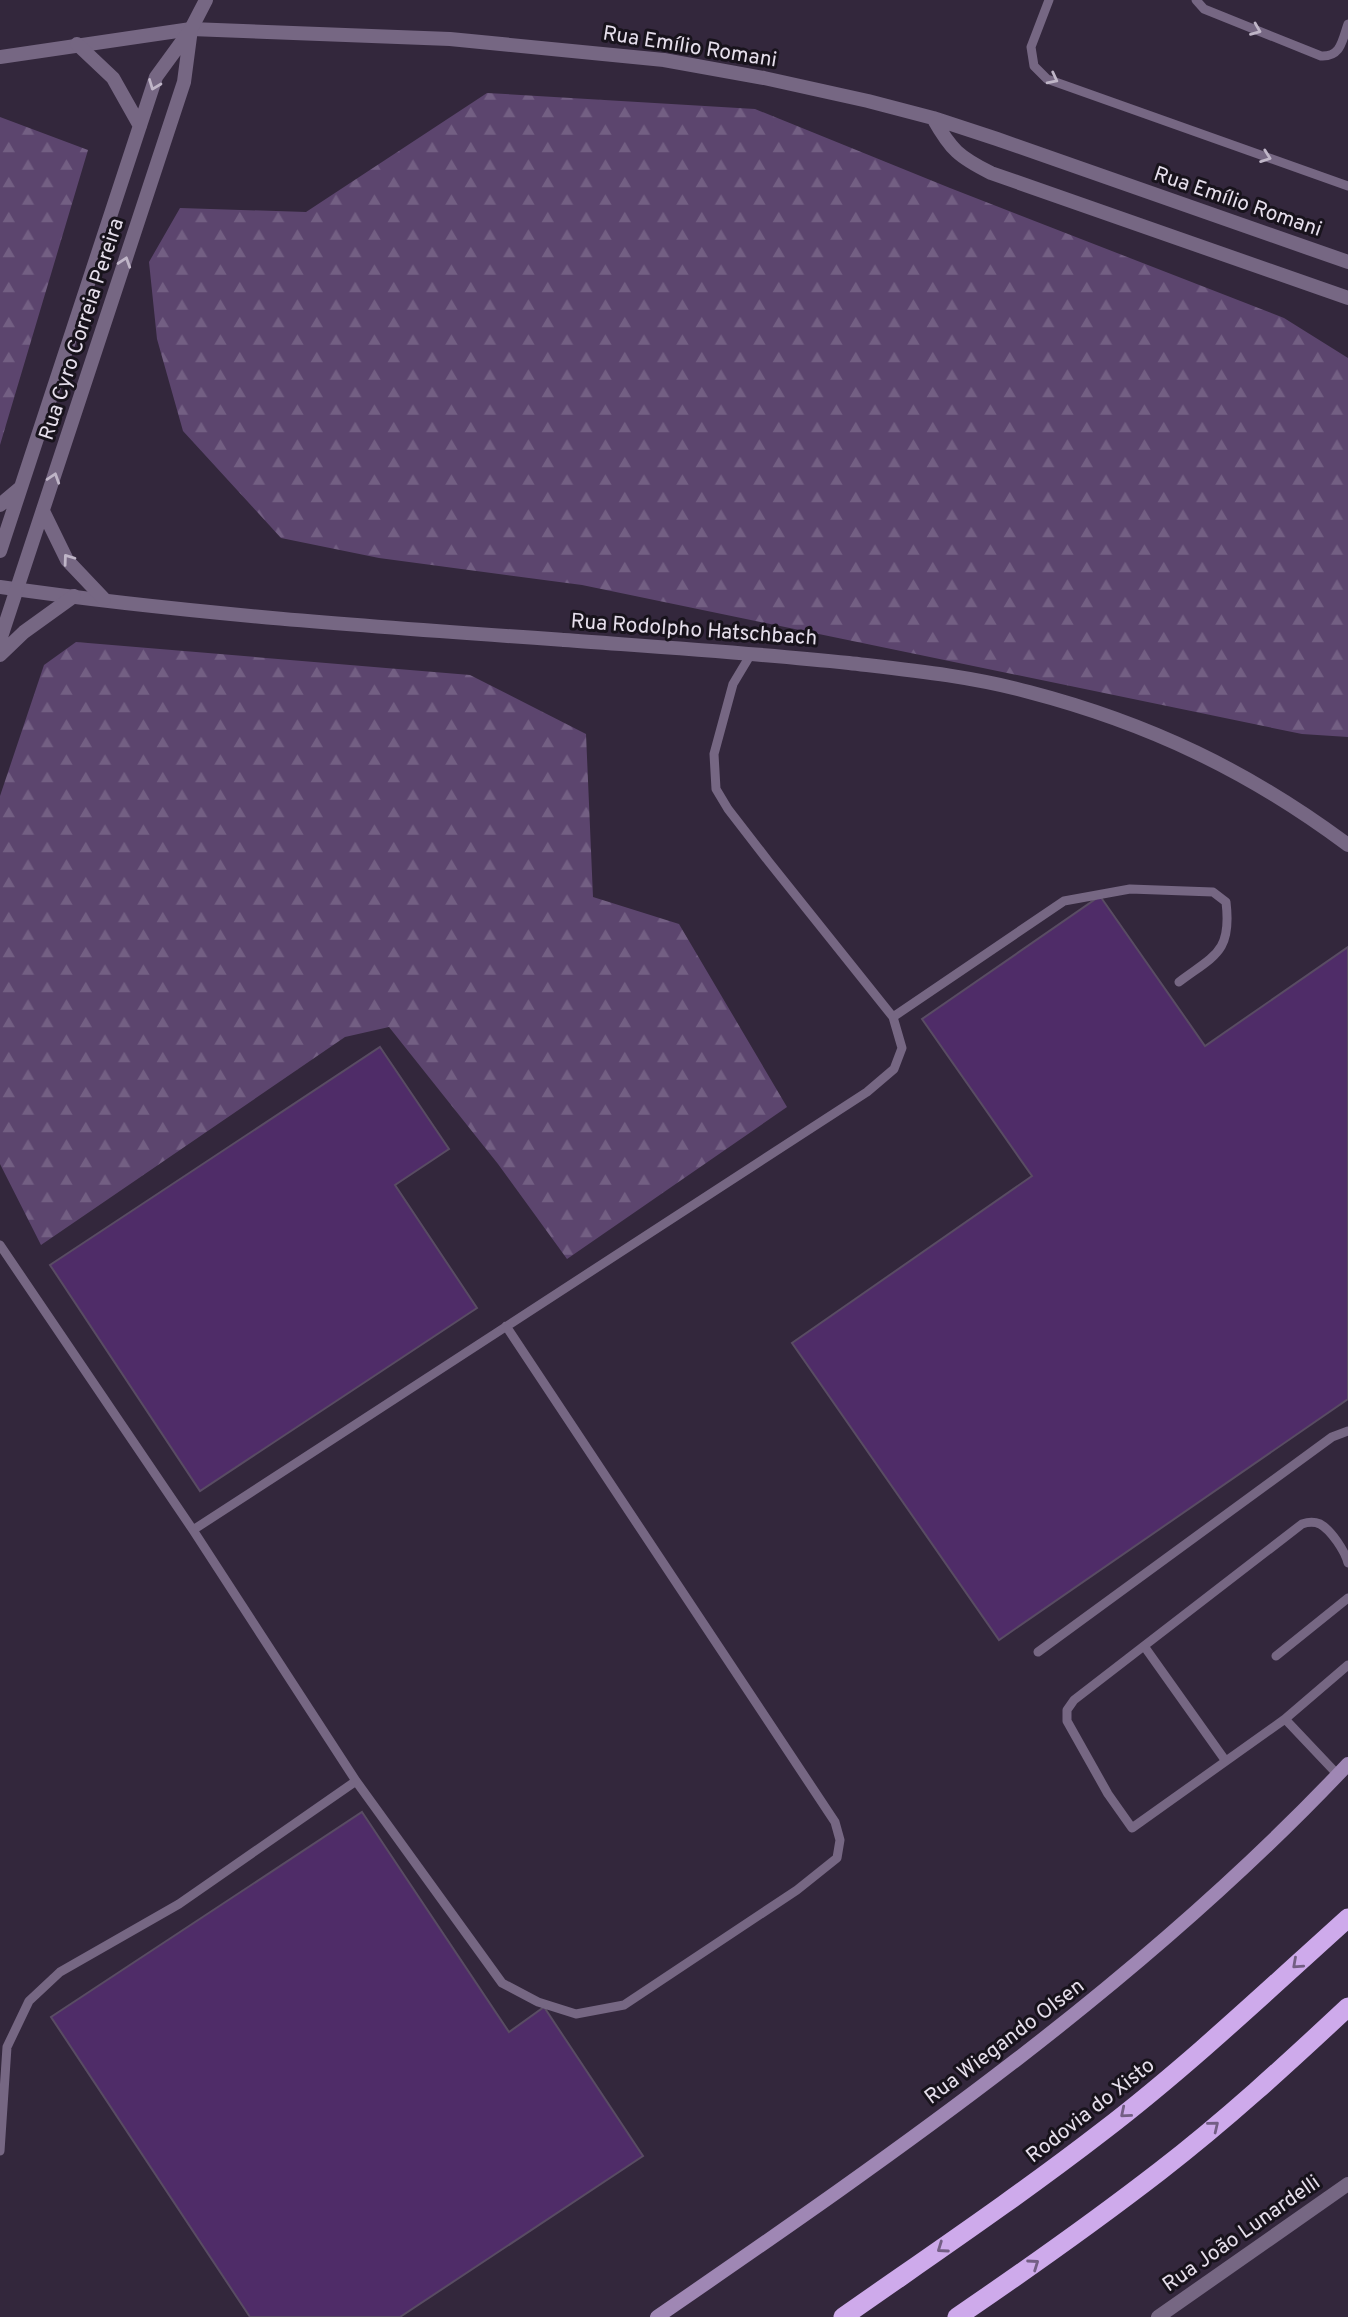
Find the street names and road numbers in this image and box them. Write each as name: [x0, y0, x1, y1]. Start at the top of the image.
street label: Rua Emílio Romani: [601, 20, 779, 75]
street label: Rua Emílio Romani: [1150, 161, 1325, 244]
street label: Rua Cyro Correia Pereira: [34, 215, 131, 444]
street label: Rua Rodolpho Hatschbach: [570, 608, 818, 653]
street label: Rua Wiegando Olsen: [920, 1973, 1090, 2111]
street label: Rodovia do Xisto: [1021, 2052, 1161, 2170]
street label: Rua João Lunardelli: [1158, 2170, 1326, 2299]

